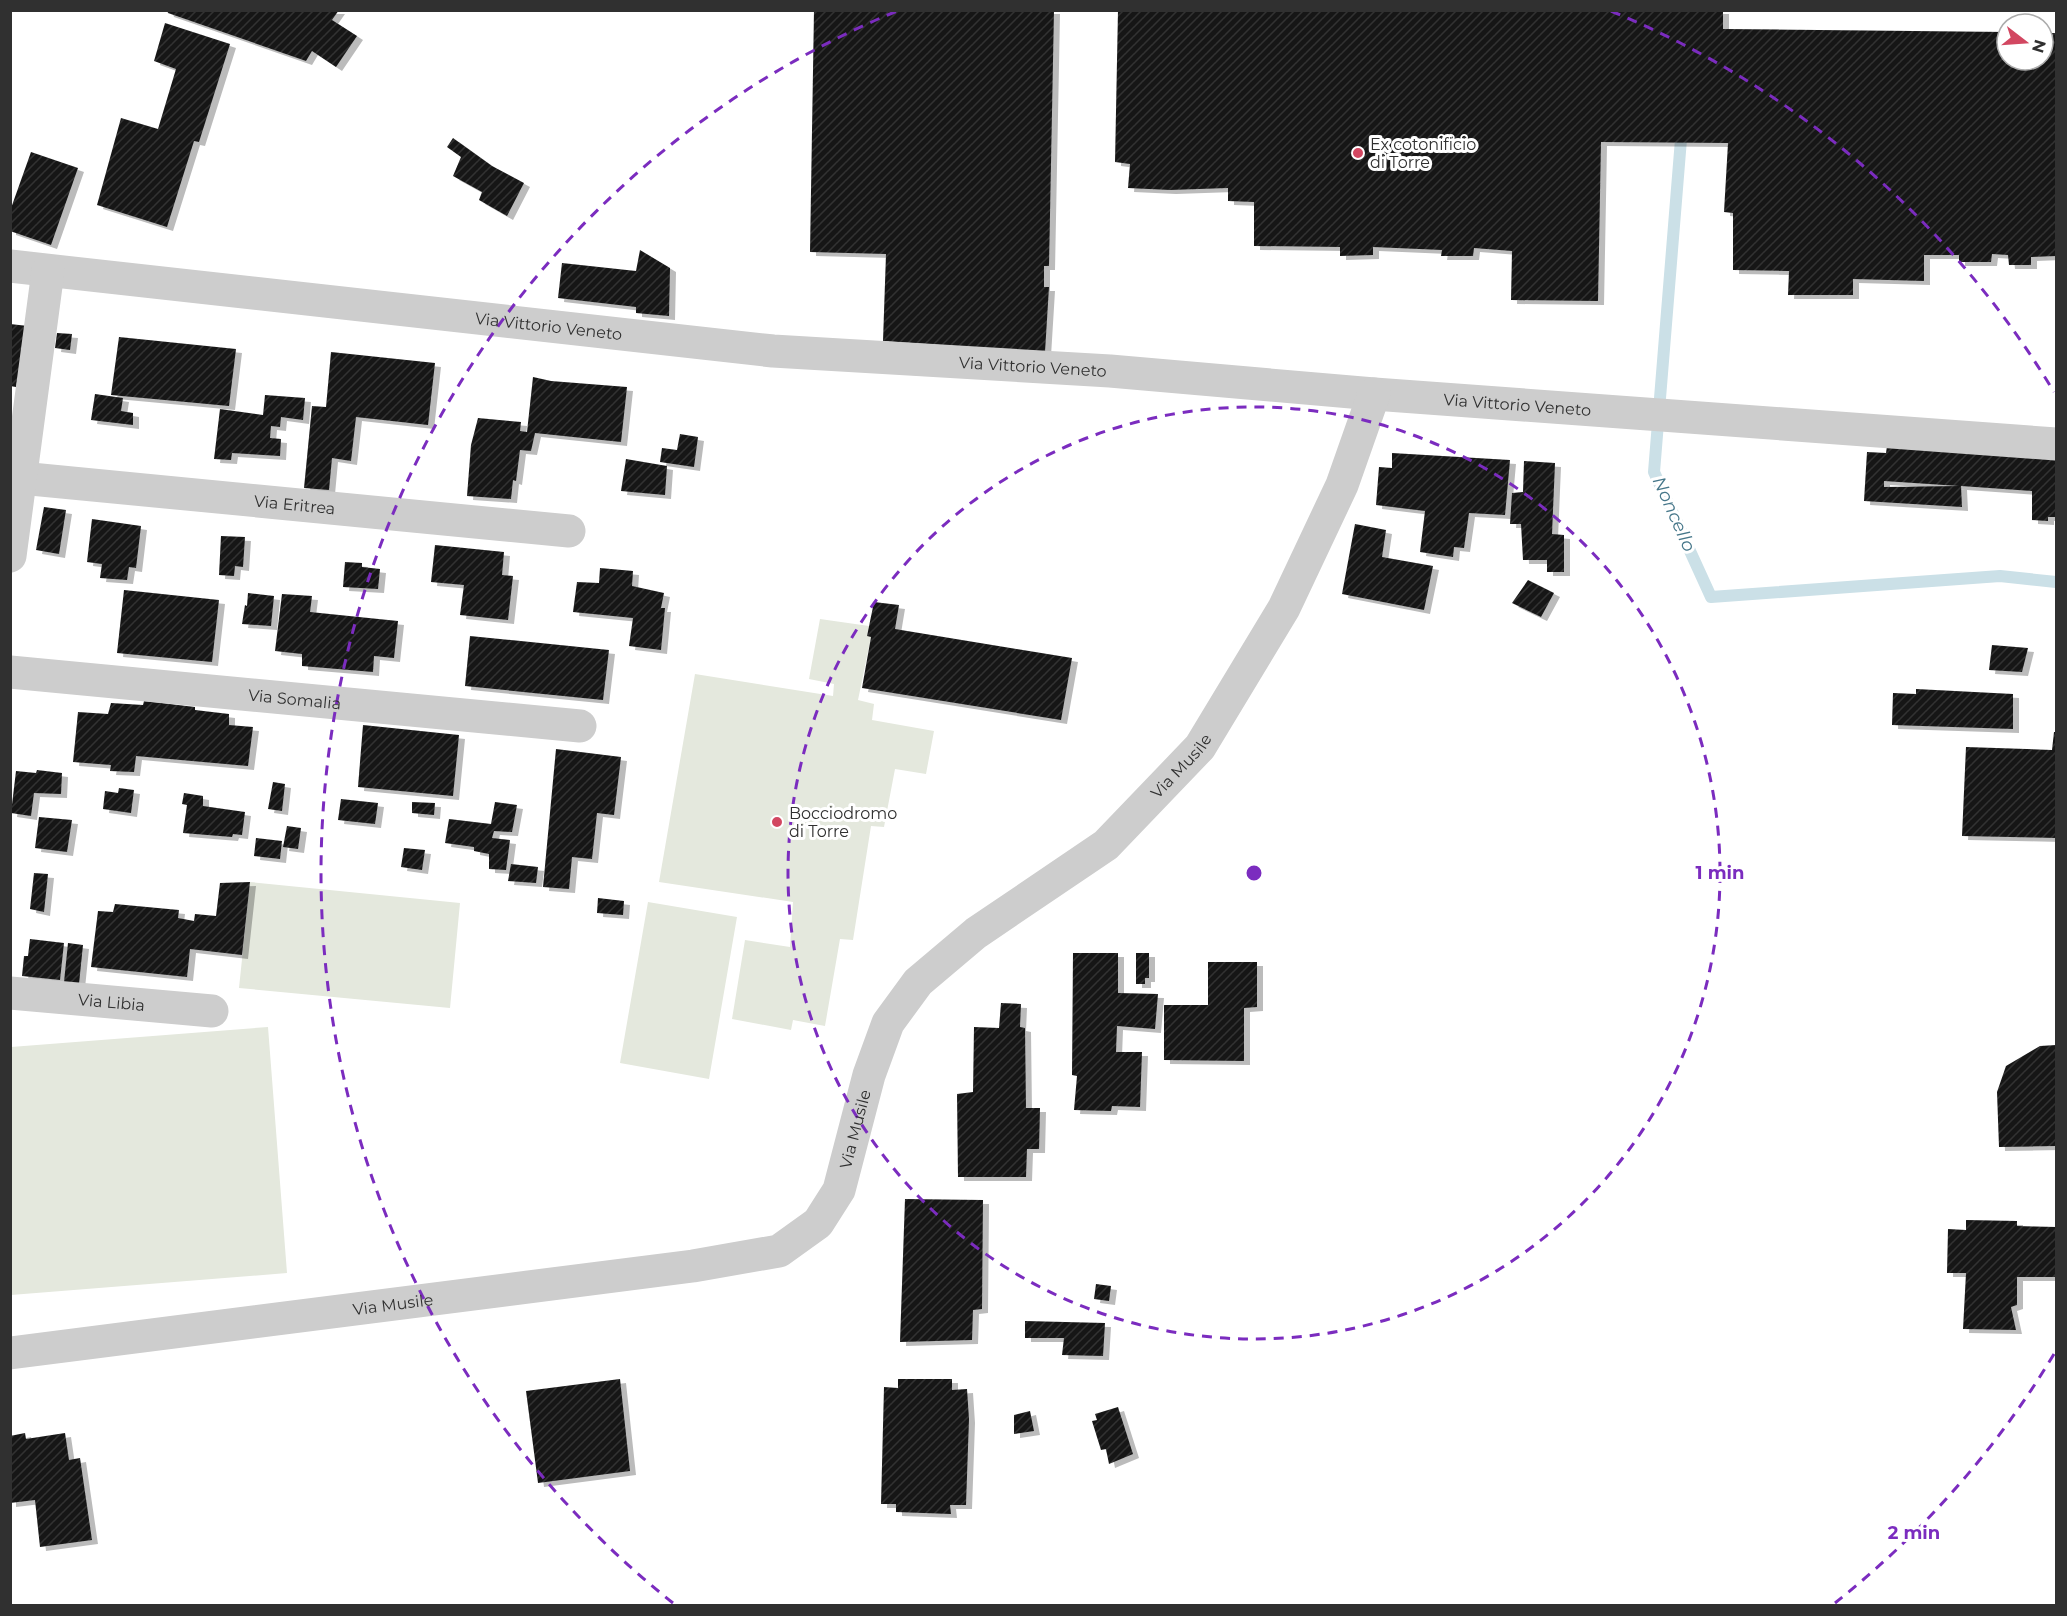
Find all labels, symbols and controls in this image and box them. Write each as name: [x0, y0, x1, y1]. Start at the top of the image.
north arrow: [1995, 12, 2055, 72]
text: N: [2028, 37, 2050, 55]
place label: Ex cotonificio di Torre: [1370, 135, 1476, 172]
marker: Ex cotonificio di Torre: [1351, 146, 1365, 160]
street label: Via Vittorio Veneto: [474, 308, 623, 344]
street label: Via Vittorio Veneto: [958, 353, 1107, 380]
street label: Via Vittorio Veneto: [1443, 390, 1592, 419]
water label: Noncello: [1648, 473, 1700, 555]
street label: Via Eritrea: [253, 491, 336, 518]
street label: Via Somalia: [247, 685, 342, 713]
street label: Via Musile: [1147, 730, 1215, 802]
place label: Bocciodromo di Torre: [789, 804, 897, 841]
marker: Bocciodromo di Torre: [770, 815, 784, 829]
text: 1 min: [1696, 862, 1744, 884]
centre of rings: [1244, 863, 1264, 883]
street label: Via Libia: [77, 990, 146, 1014]
street label: Via Musile: [835, 1087, 874, 1171]
street label: Via Musile: [352, 1290, 434, 1319]
text: 2 min: [1888, 1522, 1940, 1544]

